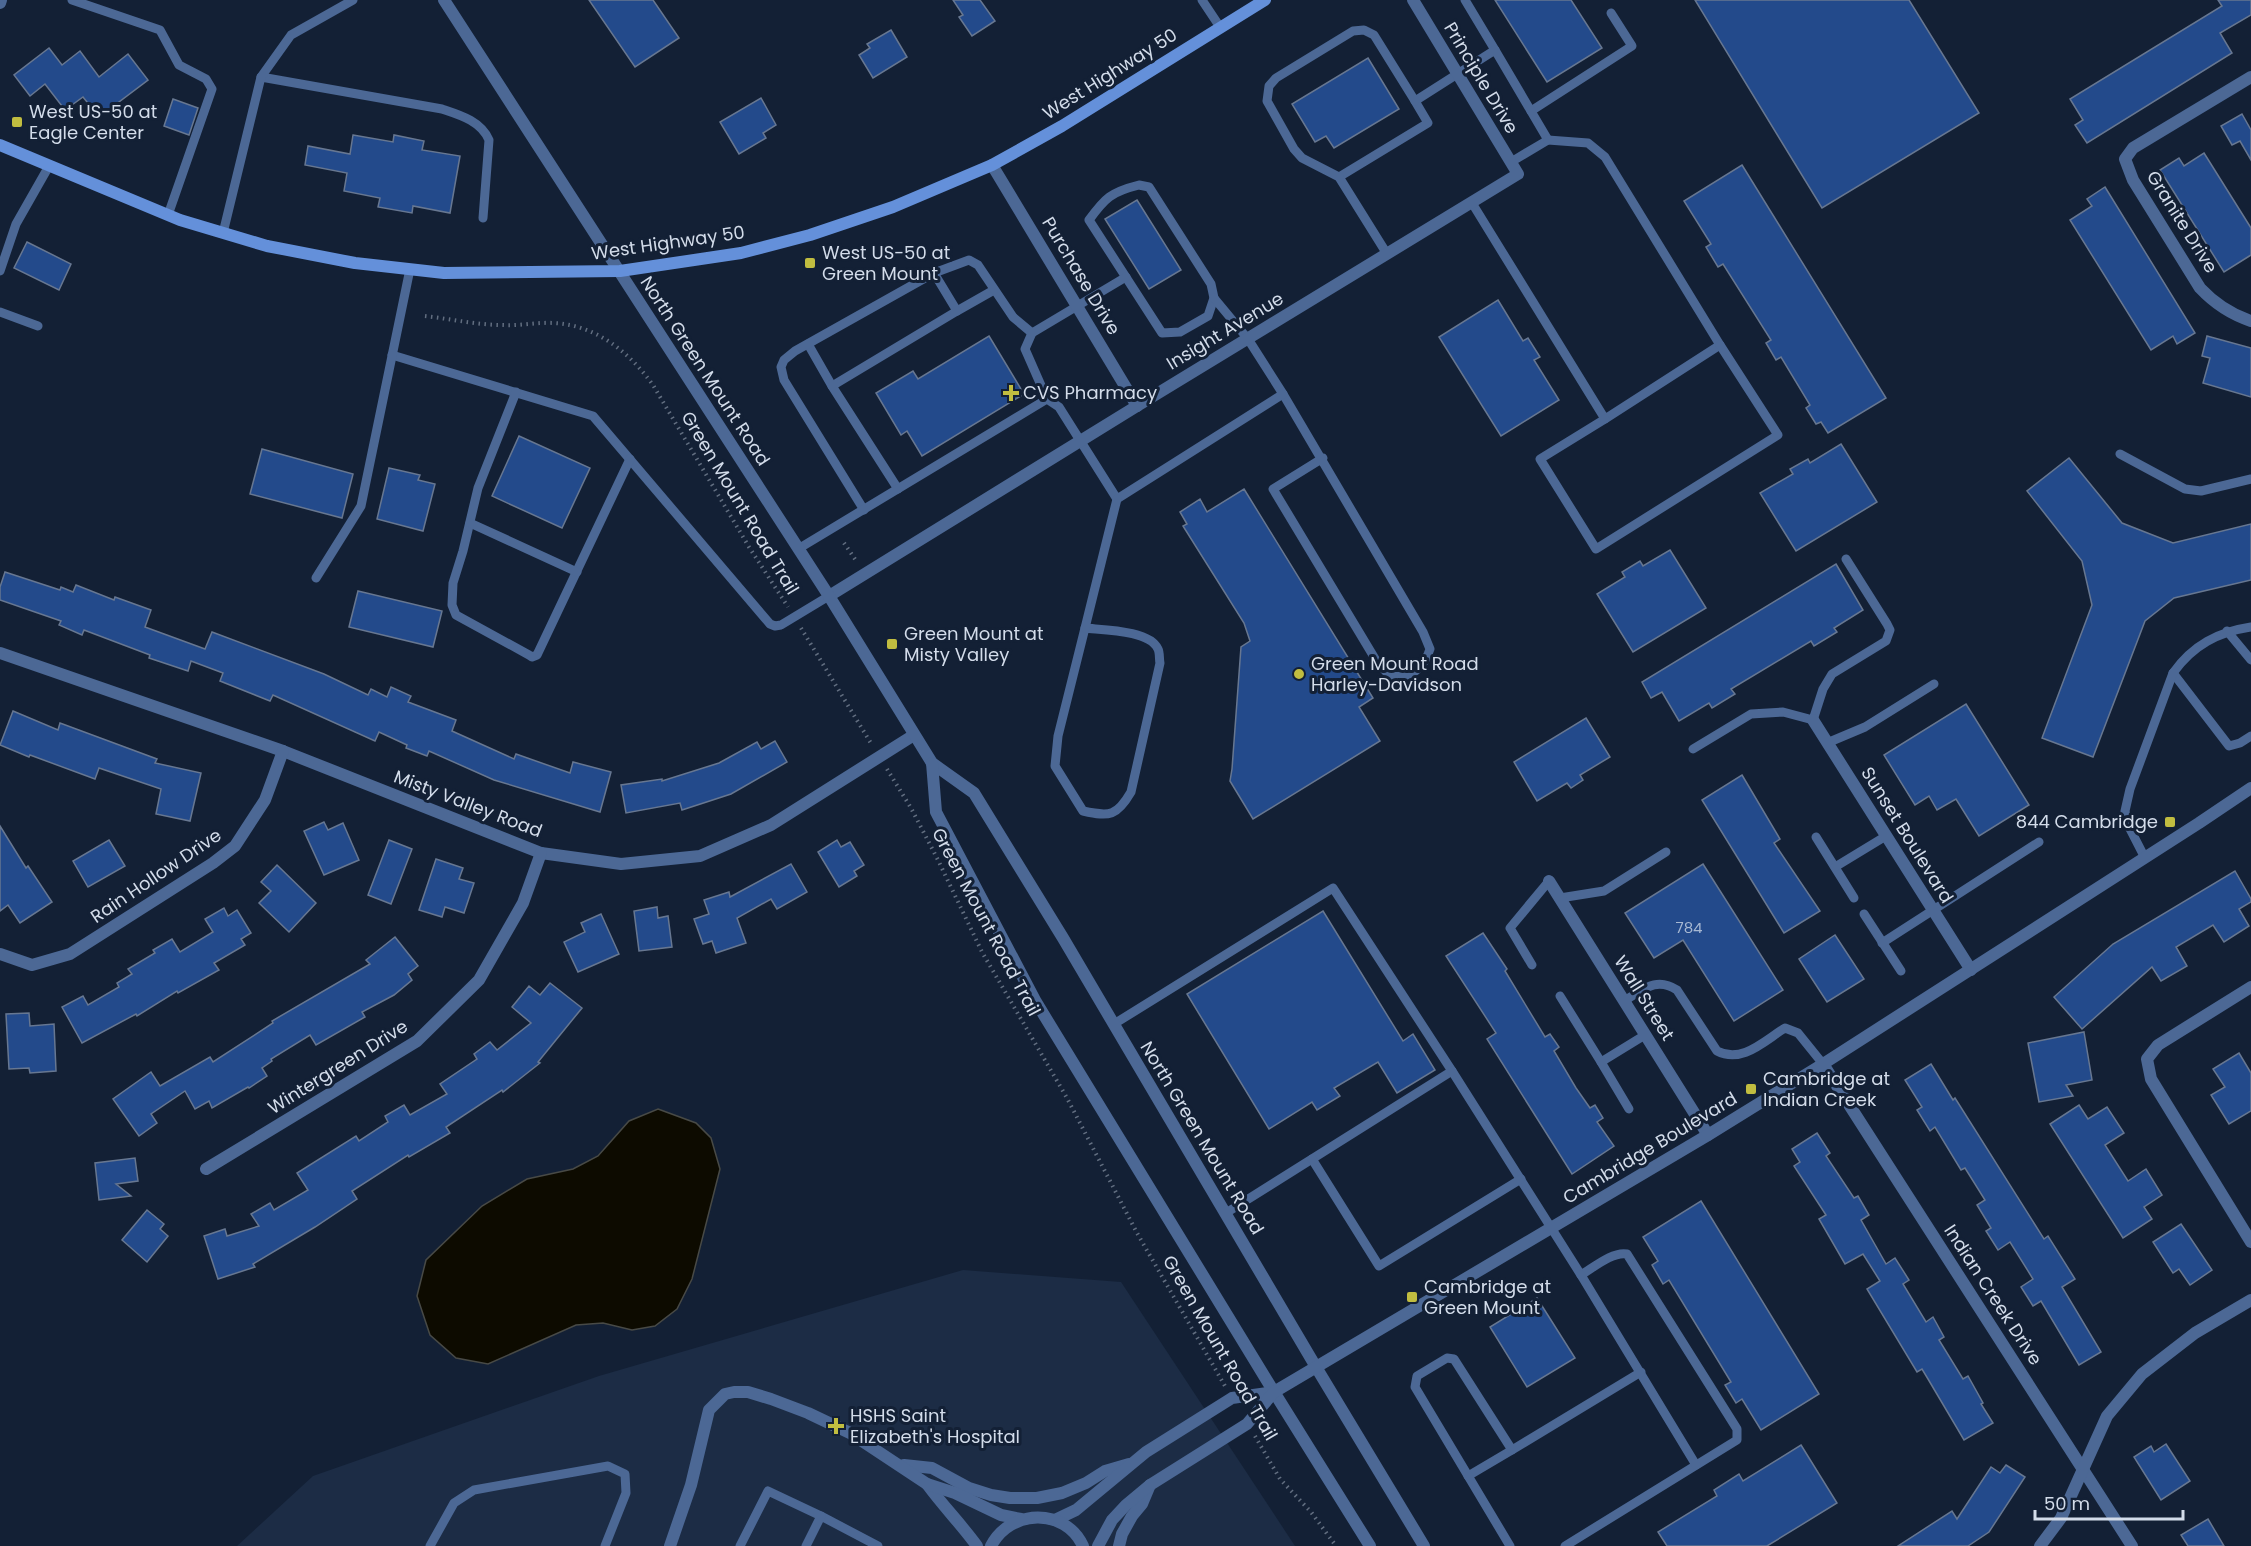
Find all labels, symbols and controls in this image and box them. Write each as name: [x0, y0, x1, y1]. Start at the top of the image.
street label: Principle Drive: [1438, 17, 1525, 138]
street label: West Highway 50: [1038, 22, 1182, 125]
place label: West US-50 at Eagle Center: [29, 99, 157, 145]
marker: West US-50 at Eagle Center: [10, 115, 24, 129]
street label: Granite Drive: [2141, 166, 2224, 278]
street label: Purchase Drive: [1036, 212, 1127, 340]
street label: West Highway 50: [590, 219, 746, 266]
place label: West US-50 at Green Mount: [822, 240, 950, 286]
marker: West US-50 at Green Mount: [803, 256, 817, 270]
street label: North Green Mount Road: [635, 271, 776, 470]
street label: Insight Avenue: [1162, 286, 1288, 375]
place label: CVS Pharmacy: [1023, 380, 1157, 405]
marker: CVS Pharmacy: [1004, 386, 1018, 400]
street label: Green Mount Road Trail: [676, 406, 805, 599]
place label: Green Mount at Misty Valley: [904, 621, 1044, 667]
marker: Green Mount at Misty Valley: [885, 637, 899, 651]
place label: Green Mount Road Harley-Davidson: [1311, 651, 1479, 697]
marker: Green Mount Road Harley-Davidson: [1292, 667, 1306, 681]
street label: Sunset Boulevard: [1855, 762, 1959, 908]
street label: Misty Valley Road: [390, 764, 546, 843]
place label: 844 Cambridge: [2016, 809, 2158, 834]
marker: 844 Cambridge: [2163, 815, 2177, 829]
street label: Rain Hollow Drive: [85, 822, 226, 929]
street label: Green Mount Road Trail: [926, 823, 1047, 1020]
house number: 784: [1675, 917, 1703, 938]
street label: Wall Street: [1608, 950, 1680, 1045]
street label: Wintergreen Drive: [263, 1013, 412, 1120]
street label: North Green Mount Road: [1135, 1036, 1270, 1239]
place label: Cambridge at Indian Creek: [1763, 1066, 1890, 1112]
marker: Cambridge at Indian Creek: [1744, 1082, 1758, 1096]
street label: Cambridge Boulevard: [1558, 1086, 1741, 1210]
street label: Indian Creek Drive: [1939, 1219, 2048, 1370]
street label: Green Mount Road Trail: [1157, 1251, 1284, 1445]
place label: Cambridge at Green Mount: [1424, 1274, 1551, 1320]
marker: Cambridge at Green Mount: [1405, 1290, 1419, 1304]
place label: HSHS Saint Elizabeth's Hospital: [850, 1403, 1020, 1449]
marker: HSHS Saint Elizabeth's Hospital: [827, 1417, 845, 1435]
scale bar: [2035, 1483, 2184, 1521]
text: 50 m: [2044, 1491, 2090, 1516]

